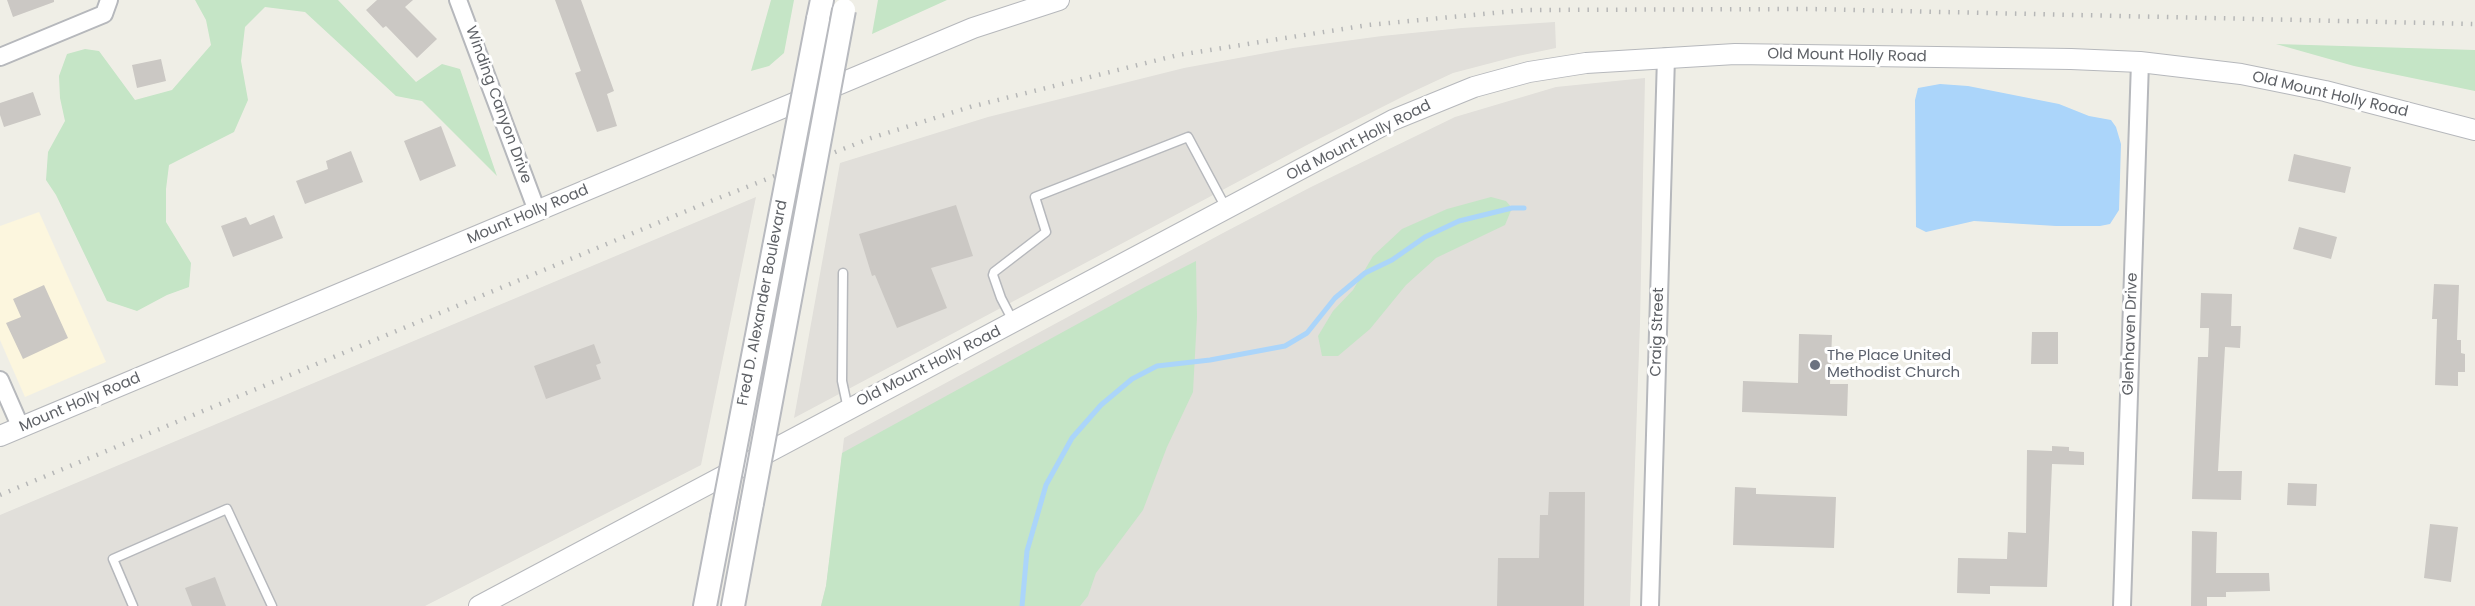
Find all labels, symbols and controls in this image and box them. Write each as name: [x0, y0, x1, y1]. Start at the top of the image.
street label: Winding Canyon Drive: [461, 24, 535, 186]
street label: Old Mount Holly Road: [1767, 46, 1927, 66]
street label: Old Mount Holly Road: [2250, 68, 2410, 122]
street label: Old Mount Holly Road: [1284, 97, 1434, 185]
street label: Mount Holly Road: [465, 181, 591, 249]
street label: Fred D. Alexander Boulevard: [734, 199, 792, 407]
street label: Glenhaven Drive: [2120, 272, 2142, 396]
street label: Craig Street: [1647, 287, 1669, 377]
street label: Old Mount Holly Road: [854, 323, 1004, 411]
place label: The Place United Methodist Church: [1827, 347, 1960, 382]
marker: The Place United Methodist Church: [1808, 358, 1822, 372]
street label: Mount Holly Road: [17, 369, 143, 437]

